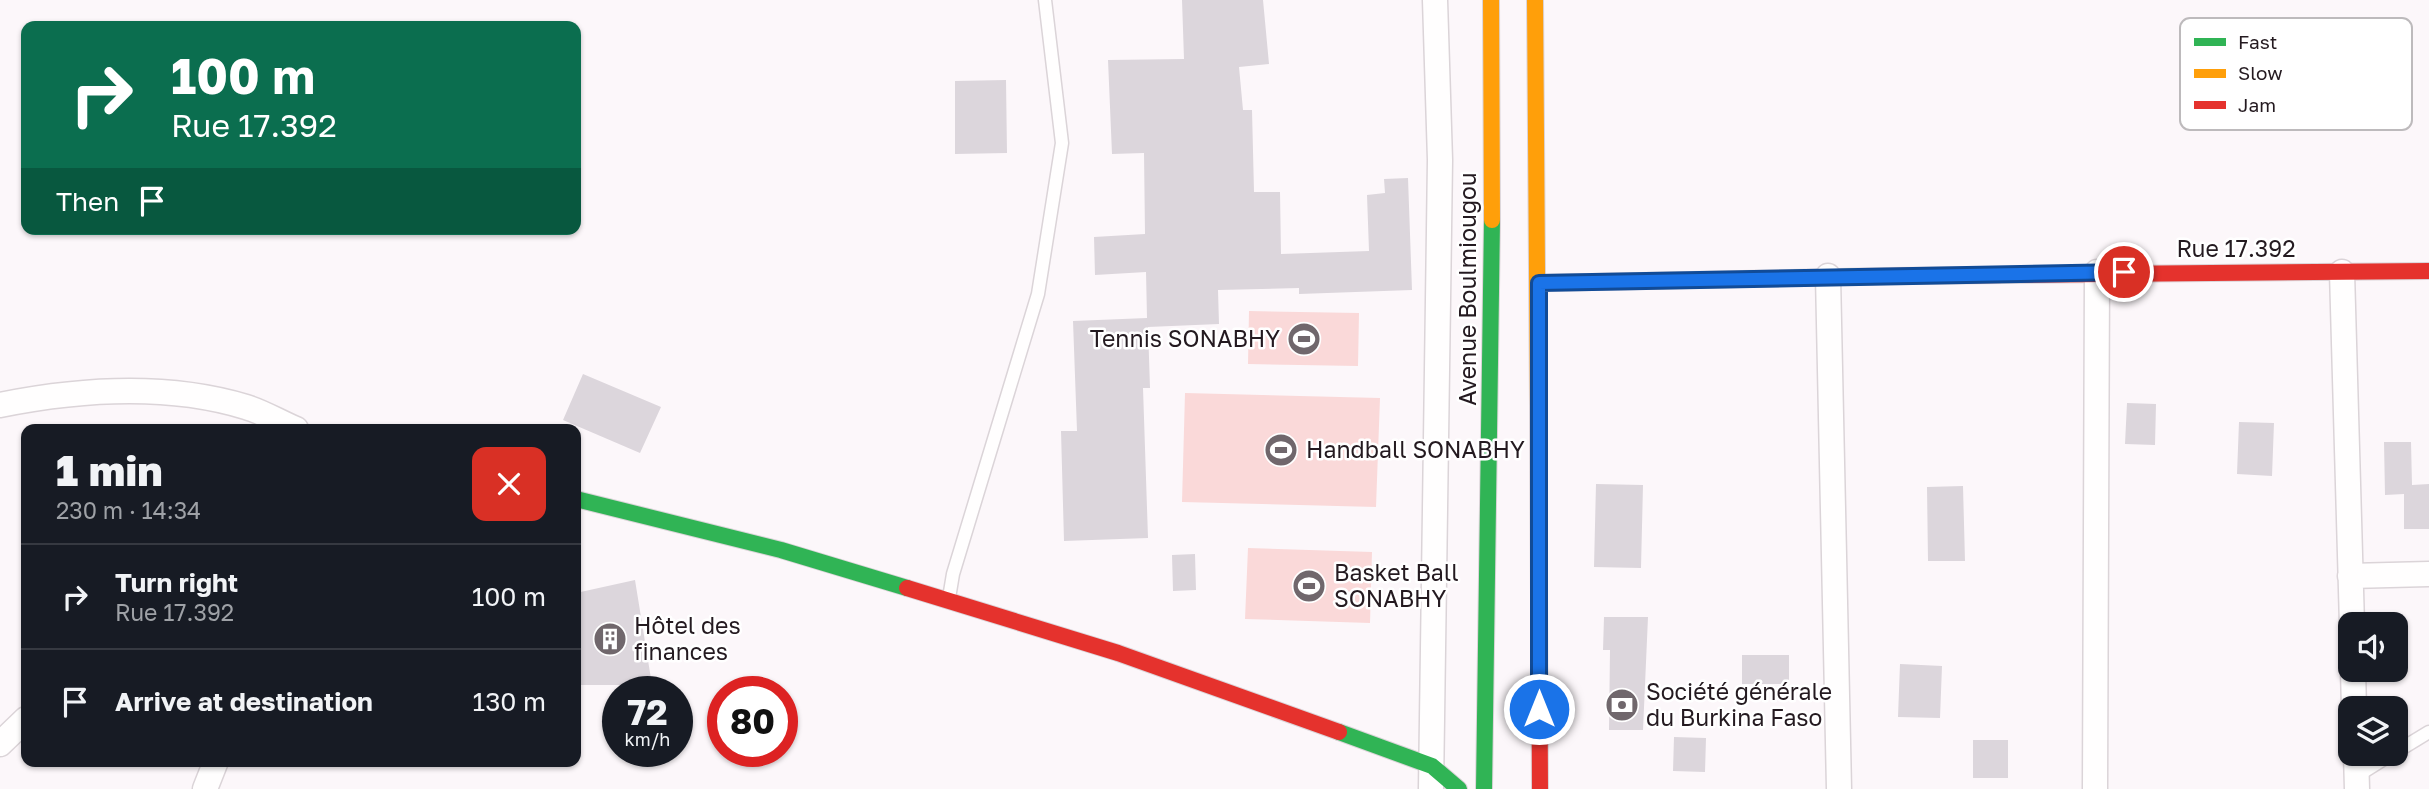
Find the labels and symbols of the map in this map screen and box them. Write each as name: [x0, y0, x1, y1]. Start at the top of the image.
legend: [2180, 18, 2412, 130]
text: Fast: [2238, 30, 2277, 53]
text: Slow: [2238, 61, 2283, 84]
text: Jam: [2238, 93, 2276, 116]
street label: Avenue Boulmiougou: [1453, 172, 1481, 406]
street label: Rue 17.392: [2176, 234, 2296, 262]
pin: [2094, 242, 2154, 302]
sports icon: Tennis SONABHY: [1285, 320, 1323, 358]
place label: Tennis SONABHY: [1090, 324, 1280, 352]
sports icon: Handball SONABHY: [1262, 431, 1300, 469]
place label: Handball SONABHY: [1306, 435, 1525, 463]
place label: Basket Ball SONABHY: [1334, 558, 1459, 612]
sports icon: Basket Ball SONABHY: [1290, 567, 1328, 605]
place label: Hôtel des finances: [634, 611, 741, 665]
building icon: Hôtel des finances: [591, 620, 629, 658]
position arrow: [1502, 672, 1576, 746]
speed limit sign: 80: [707, 676, 798, 767]
place label: Société générale du Burkina Faso: [1646, 677, 1832, 731]
bank icon: Société générale du Burkina Faso: [1603, 686, 1641, 724]

